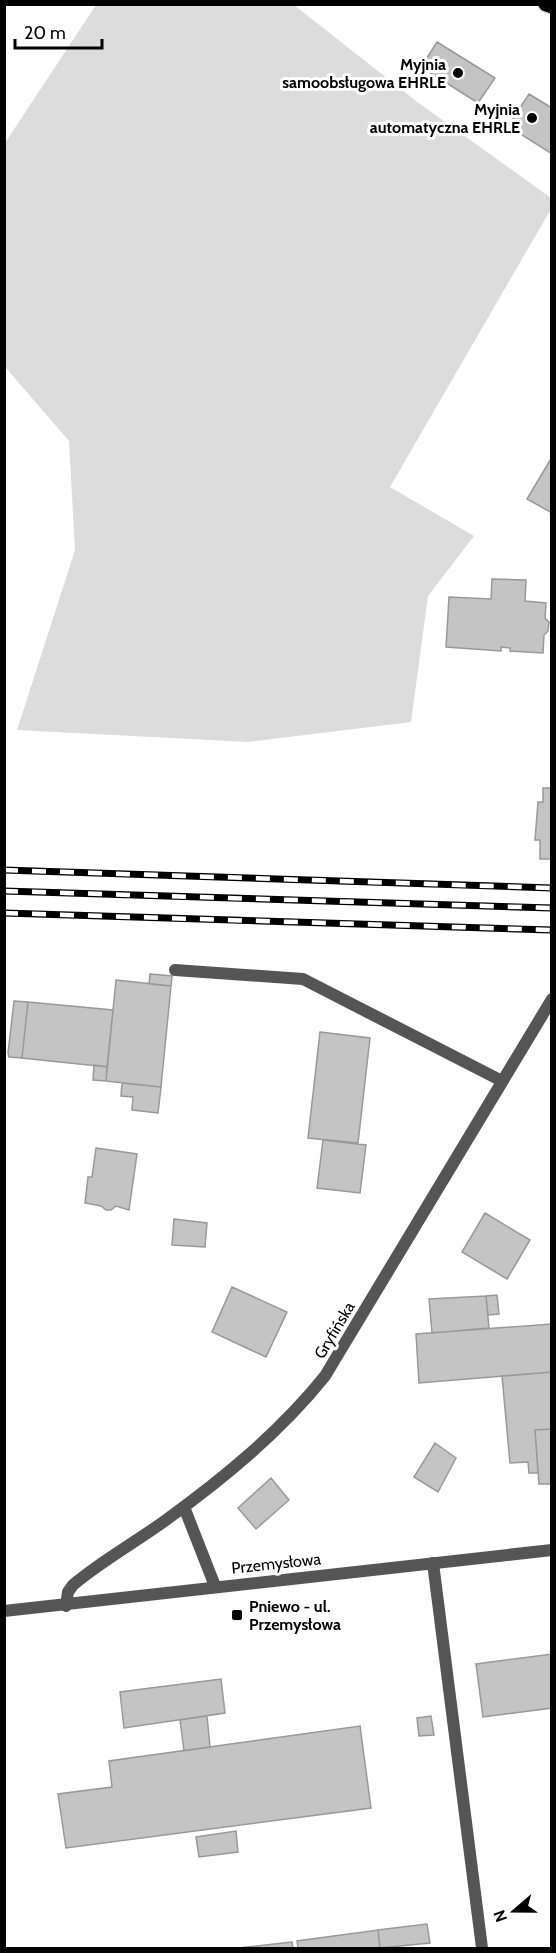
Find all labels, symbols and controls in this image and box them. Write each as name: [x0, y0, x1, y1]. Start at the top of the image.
scale bar: [15, 12, 102, 50]
text: 20 m: [24, 22, 66, 44]
place label: Myjnia samoobsługowa EHRLE: [282, 55, 446, 92]
marker: Myjnia samoobsługowa EHRLE: [451, 66, 465, 80]
place label: Myjnia automatyczna EHRLE: [370, 100, 520, 137]
marker: Myjnia automatyczna EHRLE: [525, 111, 539, 125]
street label: Gryfińska: [310, 1298, 359, 1362]
street label: Przemysłowa: [230, 1549, 322, 1578]
place label: Pniewo - ul. Przemysłowa: [249, 1597, 341, 1634]
marker: Pniewo - ul. Przemysłowa: [230, 1608, 244, 1622]
north arrow: [484, 1881, 544, 1941]
text: N: [490, 1907, 511, 1925]

